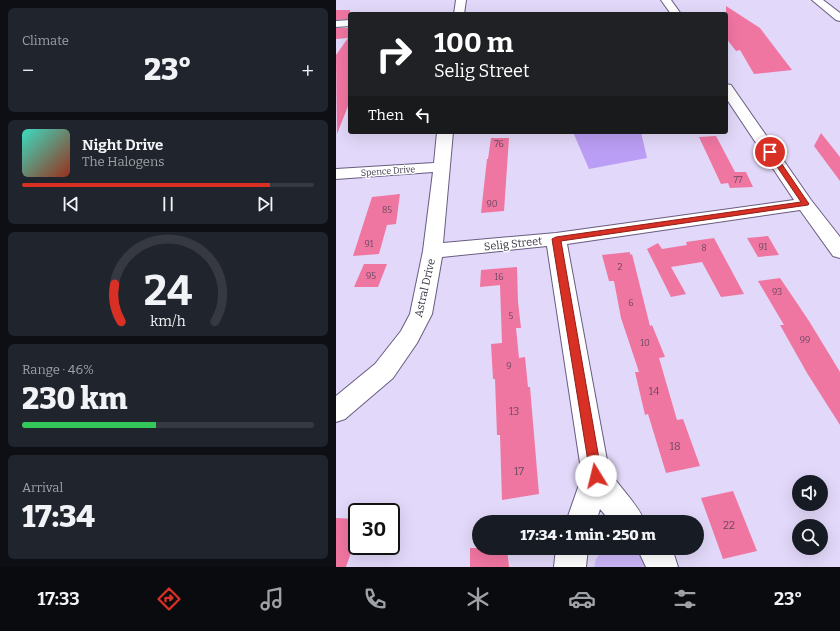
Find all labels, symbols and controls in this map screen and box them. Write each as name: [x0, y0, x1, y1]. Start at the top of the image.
text: 100 m: [434, 26, 513, 59]
icon: right: [368, 28, 420, 80]
text: Climate: [22, 33, 69, 48]
text: 23°: [144, 52, 192, 88]
text: −: [22, 57, 34, 84]
text: +: [301, 57, 314, 84]
text: Selig Street: [434, 60, 529, 82]
icon: left: [412, 104, 434, 126]
text: Then: [368, 106, 404, 124]
pin: [753, 135, 787, 169]
text: Night Drive: [82, 136, 163, 154]
house number: 76: [494, 139, 504, 149]
icon: arrive: [759, 141, 781, 163]
text: The Halogens: [82, 154, 164, 169]
street label: Spence Drive: [360, 164, 416, 178]
house number: 77: [733, 175, 743, 185]
icon: previous: [60, 193, 82, 215]
icon: pause: [157, 193, 179, 215]
icon: next: [254, 193, 276, 215]
house number: 90: [486, 199, 498, 209]
house number: 85: [382, 205, 392, 215]
street label: Selig Street: [483, 234, 543, 254]
house number: 91: [365, 239, 374, 249]
house number: 91: [759, 242, 768, 252]
house number: 8: [701, 243, 707, 253]
street label: Astral Drive: [412, 257, 438, 319]
house number: 2: [618, 262, 623, 272]
text: 24: [144, 265, 192, 315]
house number: 95: [366, 271, 376, 281]
house number: 16: [495, 272, 503, 282]
house number: 93: [772, 287, 782, 297]
house number: 6: [628, 298, 634, 308]
house number: 5: [509, 311, 514, 321]
text: km/h: [150, 312, 186, 329]
house number: 99: [800, 335, 810, 345]
house number: 10: [640, 338, 650, 348]
house number: 9: [506, 361, 512, 371]
text: Range · 46%: [22, 362, 94, 377]
text: 230 km: [22, 381, 127, 417]
house number: 14: [649, 385, 660, 398]
house number: 13: [509, 405, 519, 418]
house number: 18: [669, 440, 681, 453]
position arrow: [575, 455, 617, 497]
house number: 17: [514, 465, 524, 478]
map controls: [792, 475, 828, 555]
button: sound: [792, 475, 828, 511]
text: Arrival: [22, 480, 63, 495]
text: 17:34: [22, 499, 95, 535]
speed limit sign: 30: [348, 503, 400, 555]
house number: 22: [723, 519, 735, 532]
button: search: [792, 519, 828, 555]
text: 17:34 · 1 min · 250 m: [520, 526, 656, 544]
icon: directions: [155, 585, 183, 613]
icon: music: [258, 585, 286, 613]
icon: phone: [361, 585, 389, 613]
icon: climate: [464, 585, 492, 613]
icon: car: [568, 585, 596, 613]
icon: filters: [671, 585, 699, 613]
text: 17:33: [38, 588, 80, 610]
text: 23°: [774, 588, 802, 610]

